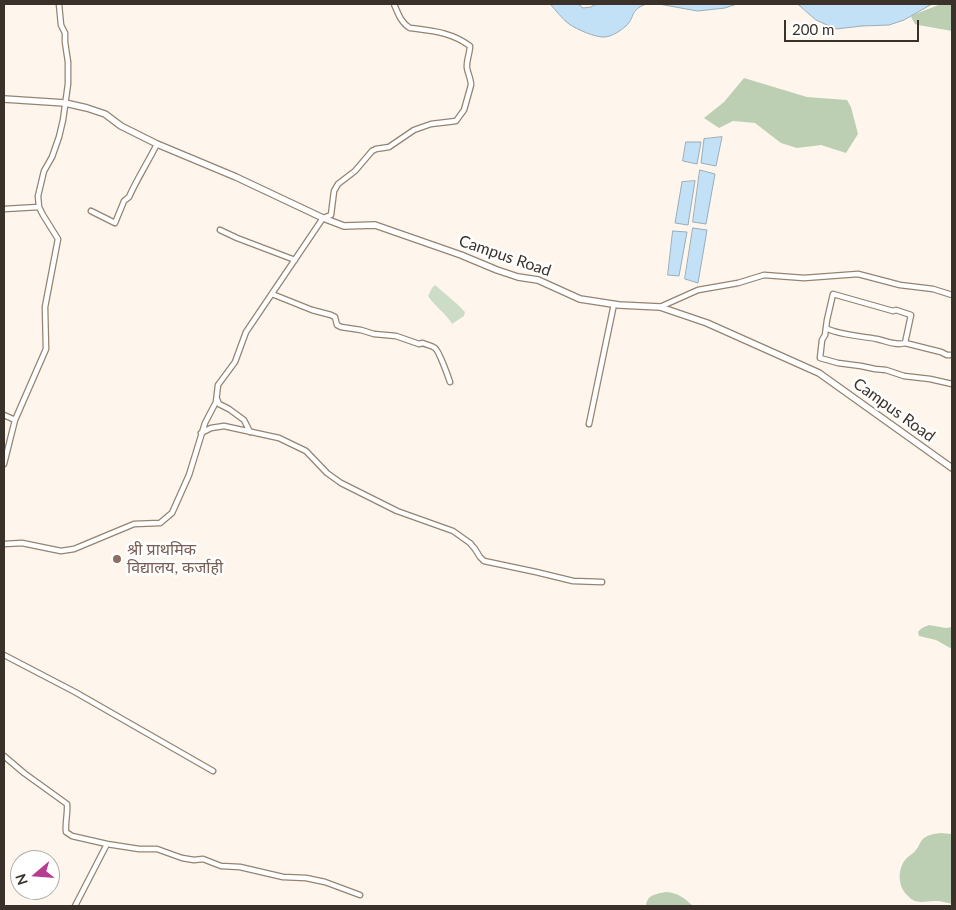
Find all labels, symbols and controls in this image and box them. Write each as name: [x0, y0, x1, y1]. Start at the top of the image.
scale bar: [786, 10, 921, 42]
text: 200 m: [792, 20, 834, 38]
street label: Campus Road: [456, 231, 554, 281]
street label: Campus Road: [849, 374, 939, 446]
place label: श्री प्राथमिक विद्यालय, कर्जाही: [127, 540, 223, 578]
marker: श्री प्राथमिक विद्यालय, कर्जाही: [111, 553, 123, 565]
north arrow: [10, 850, 60, 900]
text: N: [11, 872, 31, 887]

